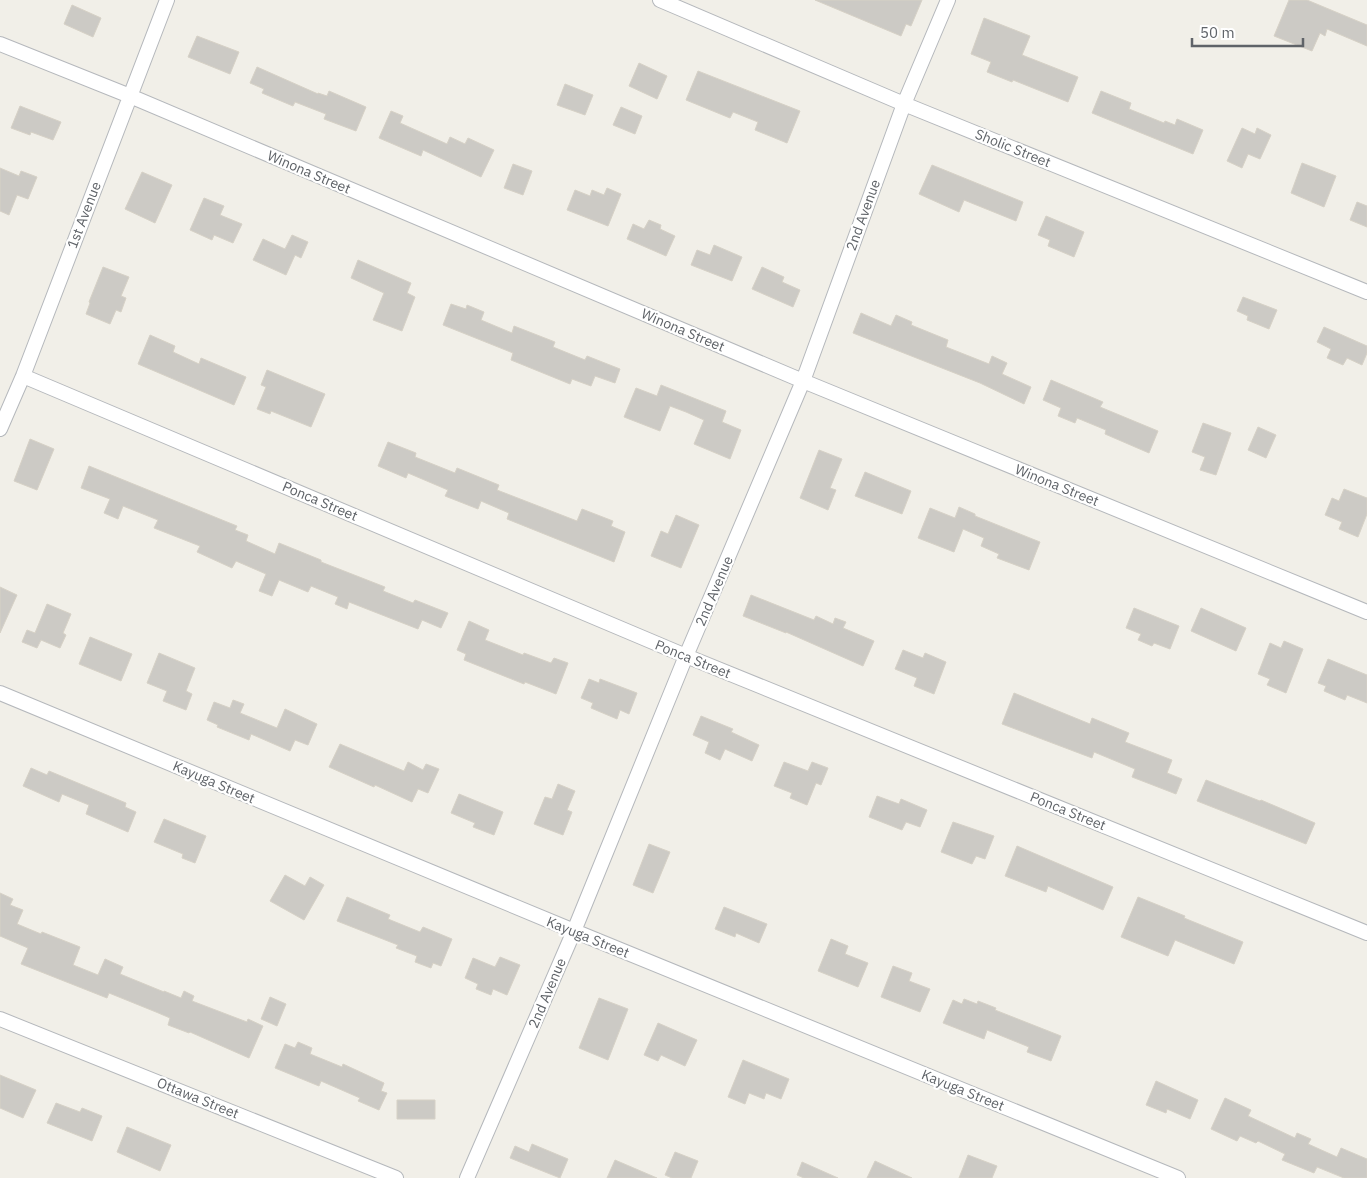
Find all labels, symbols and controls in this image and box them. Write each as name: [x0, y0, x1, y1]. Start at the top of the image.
scale bar: [1192, 15, 1303, 47]
text: 50 m: [1200, 23, 1235, 42]
street label: Sholic Street: [973, 125, 1054, 171]
street label: Winona Street: [265, 146, 354, 198]
street label: 2nd Avenue: [842, 177, 884, 253]
street label: 1st Avenue: [63, 179, 105, 251]
street label: Winona Street: [639, 304, 728, 356]
street label: Winona Street: [1012, 460, 1102, 510]
street label: Ponca Street: [280, 477, 361, 525]
street label: 2nd Avenue: [691, 553, 737, 629]
street label: Ponca Street: [652, 636, 734, 682]
street label: Kayuga Street: [170, 757, 258, 807]
street label: Ponca Street: [1027, 788, 1109, 834]
street label: Kayuga Street: [544, 912, 632, 962]
street label: 2nd Avenue: [524, 955, 570, 1031]
street label: Kayuga Street: [919, 1065, 1007, 1115]
street label: Ottawa Street: [154, 1073, 242, 1123]

